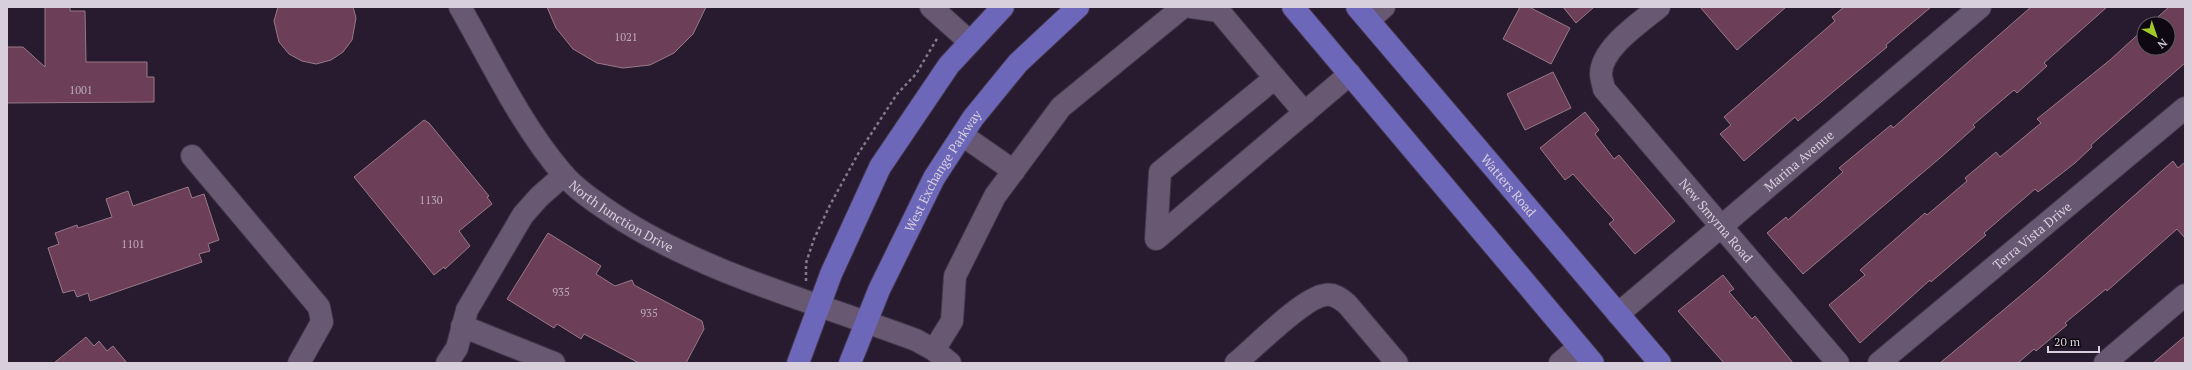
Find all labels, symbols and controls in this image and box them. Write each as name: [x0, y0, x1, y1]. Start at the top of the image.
north arrow: [2136, 16, 2176, 56]
house number: 1021: [614, 30, 638, 44]
text: N: [2154, 36, 2170, 52]
house number: 1001: [69, 83, 93, 97]
street label: West Exchange Parkway: [900, 105, 986, 235]
street label: Marina Avenue: [1760, 126, 1838, 196]
street label: Watters Road: [1477, 150, 1540, 220]
street label: New Smyrna Road: [1675, 174, 1757, 266]
street label: North Junction Drive: [565, 176, 677, 256]
house number: 1130: [419, 193, 443, 207]
street label: Terra Vista Drive: [1989, 198, 2075, 274]
house number: 1101: [121, 237, 145, 251]
house number: 935: [552, 285, 570, 299]
house number: 935: [640, 306, 658, 320]
scale bar: [2048, 328, 2099, 354]
text: 20 m: [2054, 334, 2081, 349]

